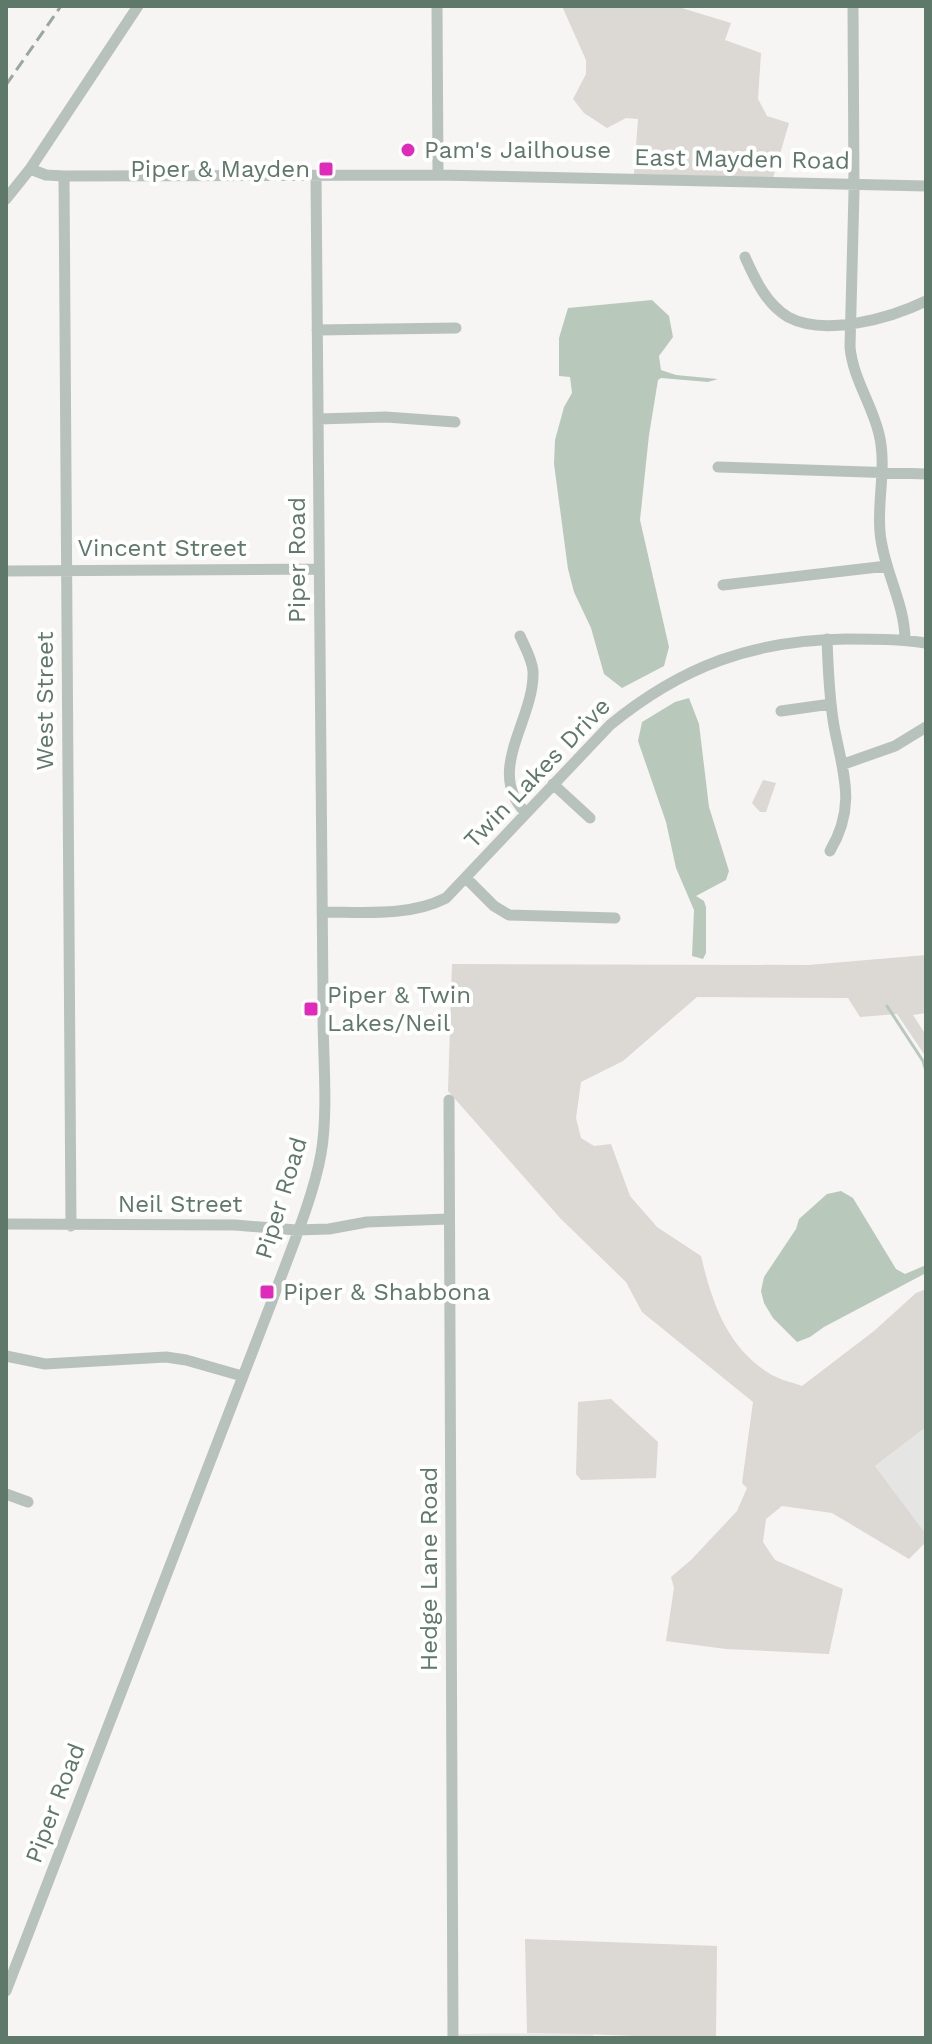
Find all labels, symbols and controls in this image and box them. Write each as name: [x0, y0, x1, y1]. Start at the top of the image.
place label: Pam's Jailhouse: [424, 136, 611, 164]
marker: Pam's Jailhouse: [399, 141, 417, 159]
street label: East Mayden Road: [634, 143, 850, 175]
place label: Piper & Mayden: [130, 155, 310, 183]
marker: Piper & Mayden: [317, 160, 335, 178]
street label: Piper Road: [283, 497, 311, 623]
street label: Vincent Street: [77, 534, 247, 562]
street label: West Street: [31, 631, 59, 771]
street label: Twin Lakes Drive: [458, 692, 616, 854]
place label: Piper & Twin Lakes/Neil: [327, 981, 471, 1037]
marker: Piper & Twin Lakes/Neil: [302, 1000, 320, 1018]
street label: Piper Road: [249, 1134, 313, 1262]
street label: Neil Street: [118, 1190, 242, 1218]
place label: Piper & Shabbona: [283, 1278, 490, 1306]
marker: Piper & Shabbona: [258, 1283, 276, 1301]
street label: Hedge Lane Road: [415, 1467, 443, 1671]
street label: Piper Road: [19, 1739, 91, 1867]

